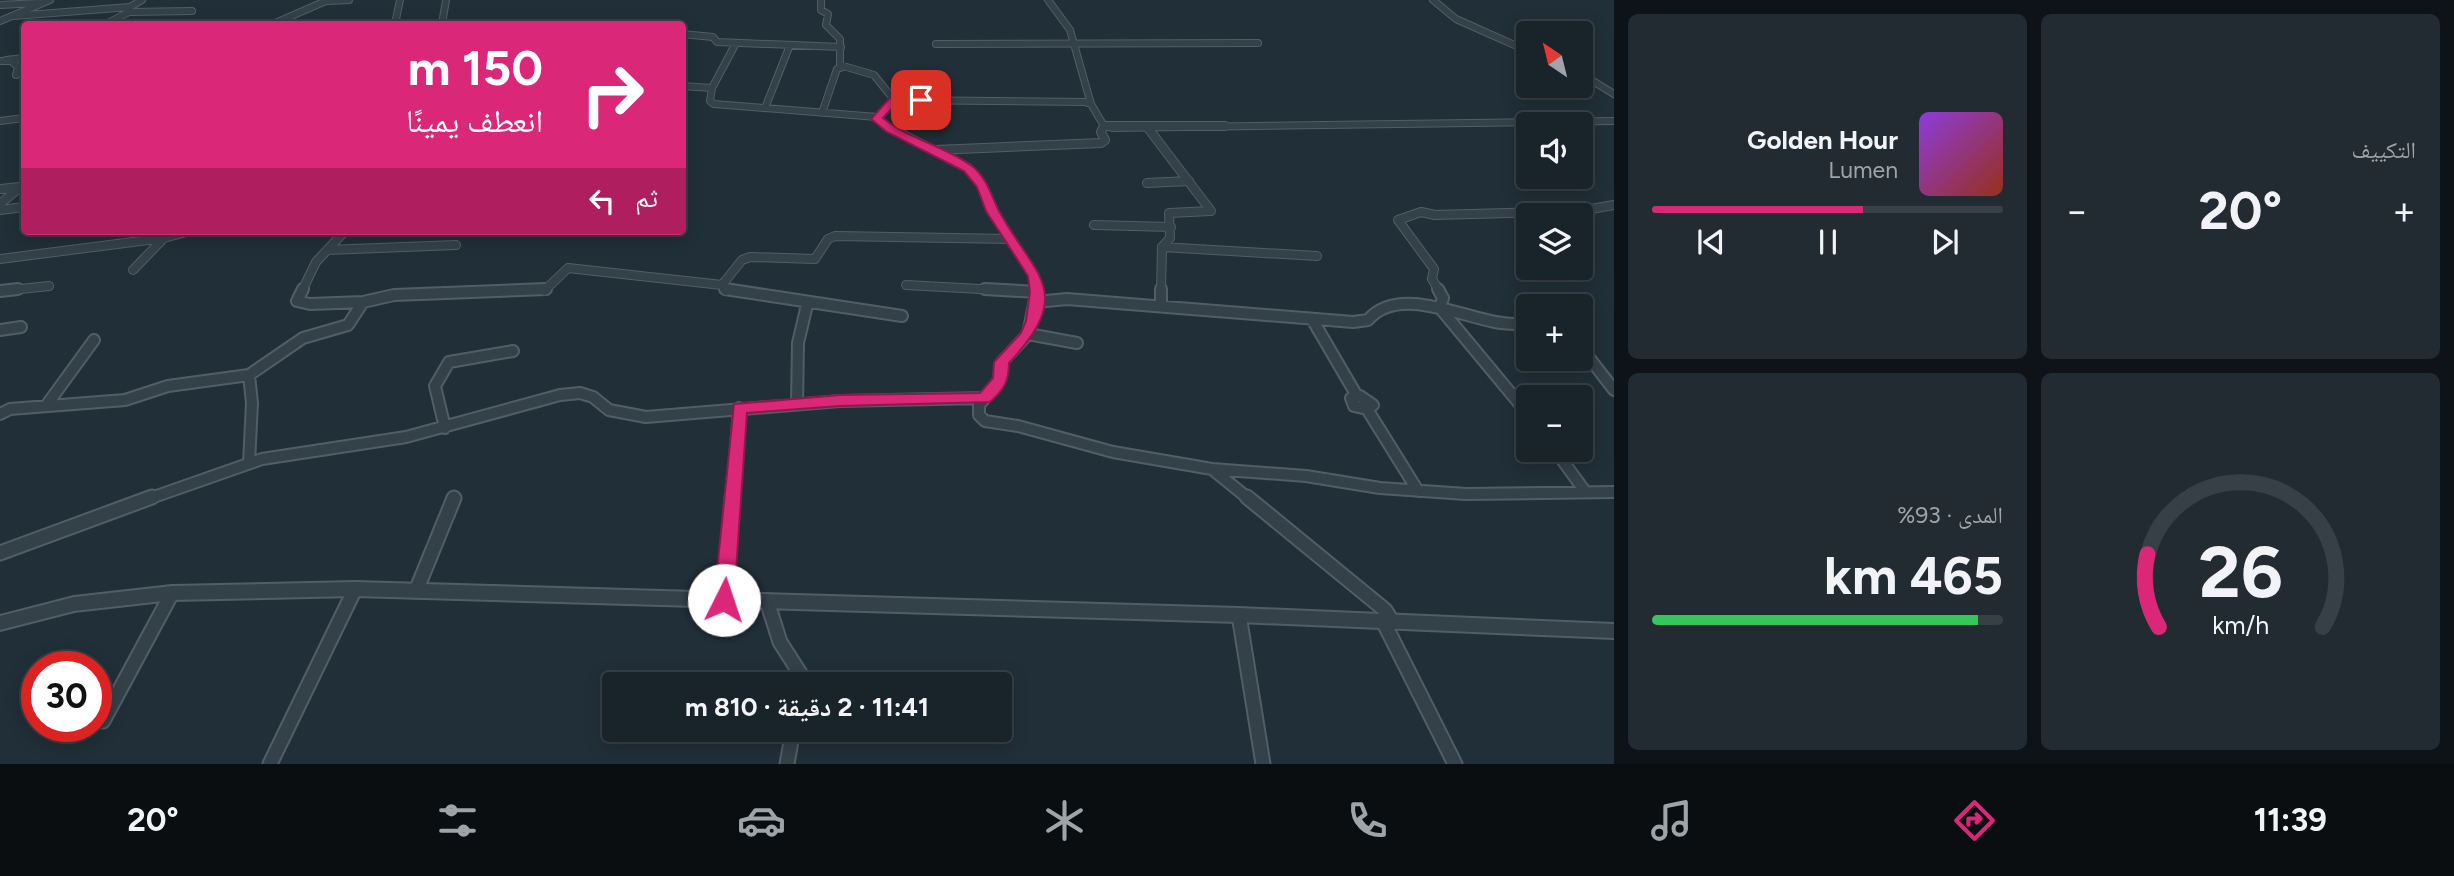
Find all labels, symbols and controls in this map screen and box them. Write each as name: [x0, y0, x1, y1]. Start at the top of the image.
north arrow: [1516, 21, 1592, 98]
map controls: [1516, 21, 1593, 462]
text: 150 m: [408, 38, 543, 97]
icon: right: [567, 49, 658, 140]
pin: [891, 70, 951, 130]
icon: arrive: [902, 81, 940, 119]
text: انعطف يمينًا: [406, 102, 543, 140]
button: sound: [1516, 112, 1593, 189]
text: Golden Hour: [1747, 124, 1898, 156]
text: التكييف: [2351, 136, 2416, 164]
text: Lumen: [1828, 156, 1898, 184]
text: 20°: [2199, 180, 2282, 242]
icon: left: [583, 182, 621, 220]
text: ثم: [635, 182, 658, 214]
text: −: [2065, 188, 2089, 234]
text: +: [2392, 188, 2416, 234]
button: layers: [1516, 203, 1593, 280]
icon: previous: [1692, 223, 1730, 261]
icon: pause: [1809, 223, 1847, 261]
icon: next: [1926, 223, 1964, 261]
button: +: [1516, 294, 1593, 371]
button: −: [1516, 385, 1593, 462]
text: المدى · 93%: [1897, 501, 2003, 529]
text: 26: [2198, 529, 2283, 616]
text: 465 km: [1824, 545, 2003, 607]
position arrow: [687, 563, 761, 637]
text: km/h: [2212, 610, 2269, 640]
speed limit sign: 30: [21, 651, 112, 742]
text: 11:41 · 2 دقيقة · 810 m: [685, 691, 929, 723]
icon: filters: [433, 796, 482, 845]
icon: car: [737, 796, 786, 845]
icon: climate: [1040, 796, 1089, 845]
icon: phone: [1343, 796, 1392, 845]
icon: music: [1647, 796, 1696, 845]
icon: directions: [1950, 796, 1999, 845]
text: 20°: [127, 801, 179, 839]
text: 11:39: [2254, 801, 2327, 839]

